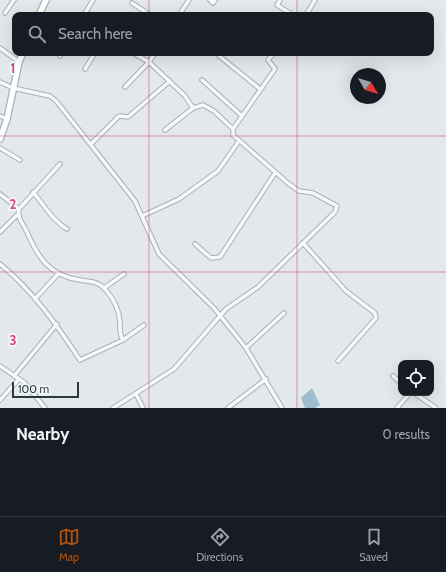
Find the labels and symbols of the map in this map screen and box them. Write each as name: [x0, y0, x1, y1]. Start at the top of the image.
text: 1: [11, 60, 15, 76]
north arrow: [350, 68, 386, 104]
text: 2: [10, 196, 17, 212]
text: 3: [9, 332, 17, 348]
scale bar: [12, 380, 79, 399]

